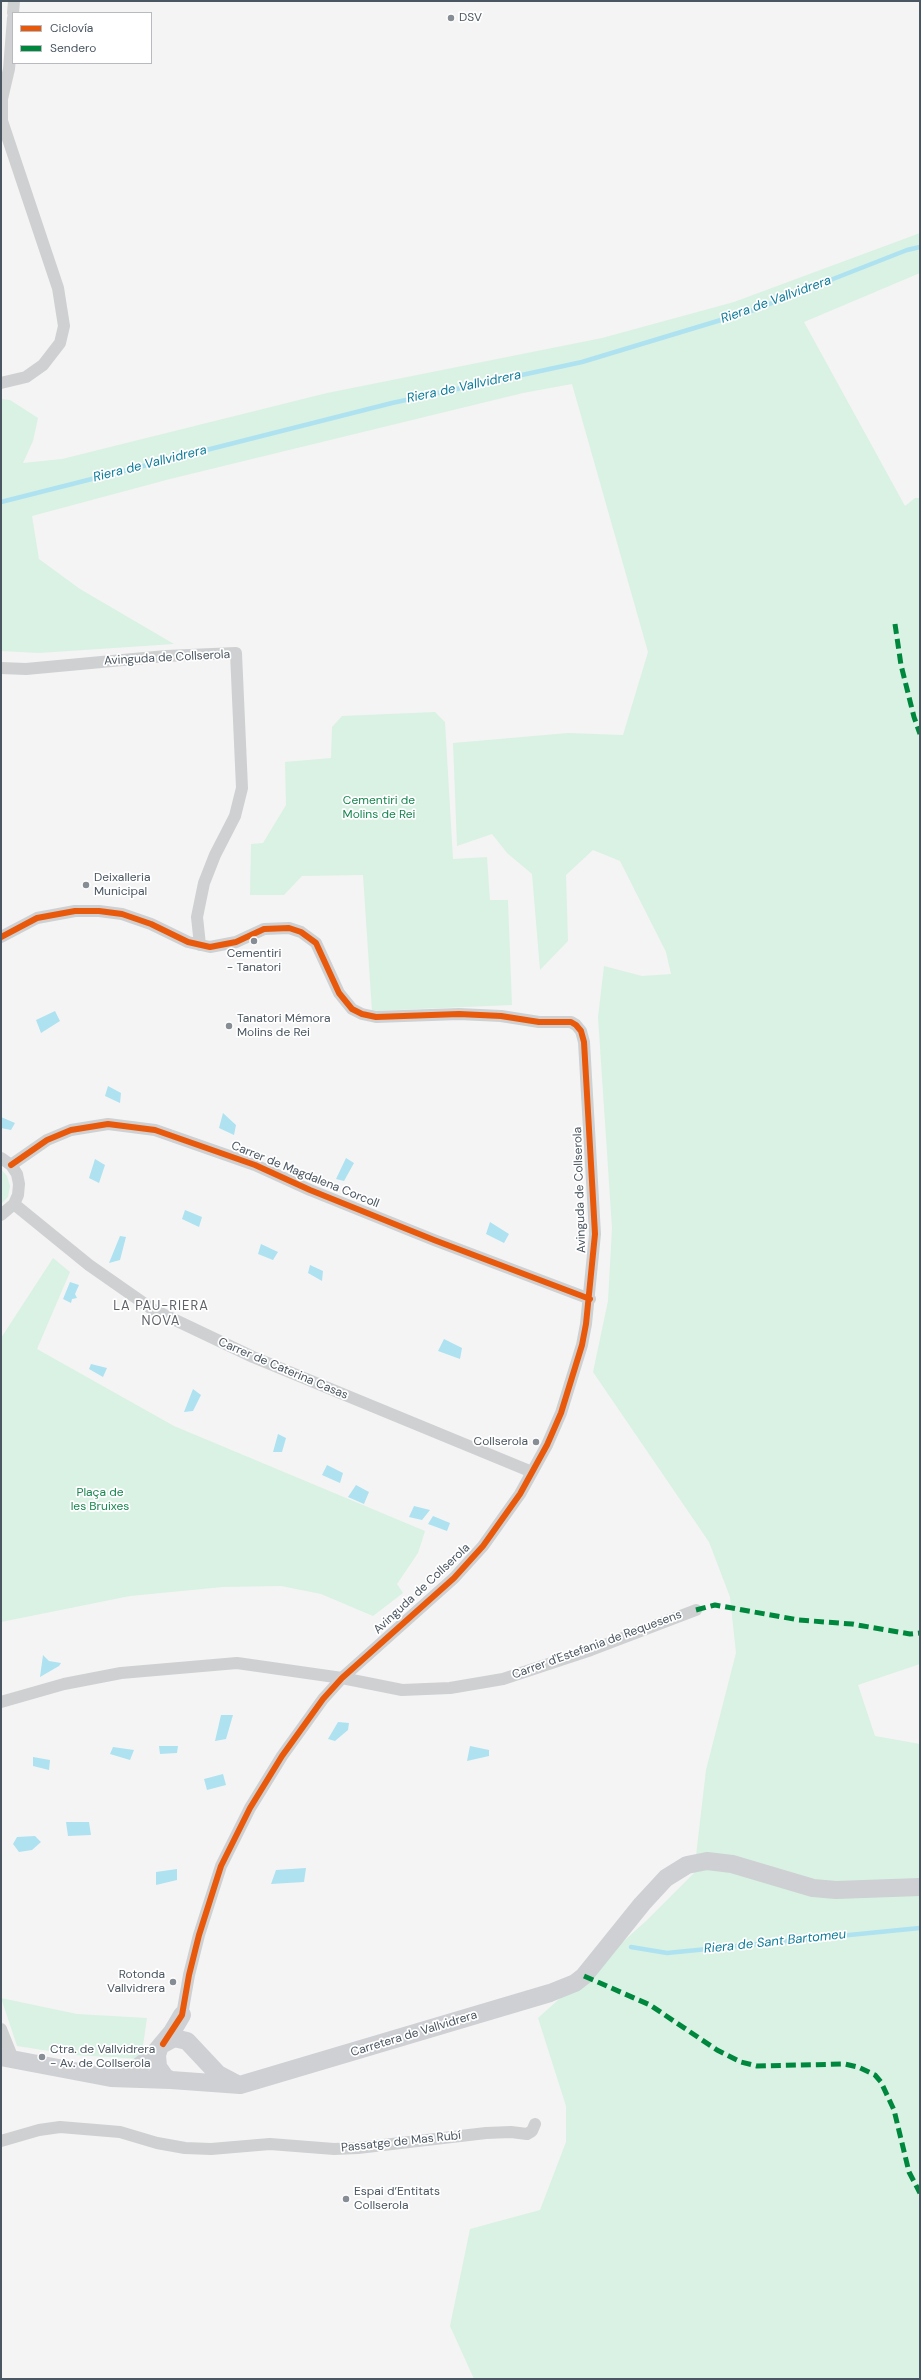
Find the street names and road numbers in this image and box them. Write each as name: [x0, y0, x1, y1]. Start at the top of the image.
street label: Avinguda de Collserola: [104, 648, 230, 668]
street label: Avinguda de Collserola: [571, 1127, 589, 1253]
street label: Carrer de Magdalena Corcoll: [229, 1139, 381, 1211]
street label: Carrer de Caterina Casas: [216, 1335, 350, 1403]
street label: Avinguda de Collserola: [371, 1541, 473, 1637]
street label: Carrer d'Estefania de Requesens: [510, 1608, 684, 1682]
street label: Carretera de Vallvidrera: [349, 2008, 479, 2060]
street label: Passatge de Mas Rubí: [340, 2129, 462, 2155]

